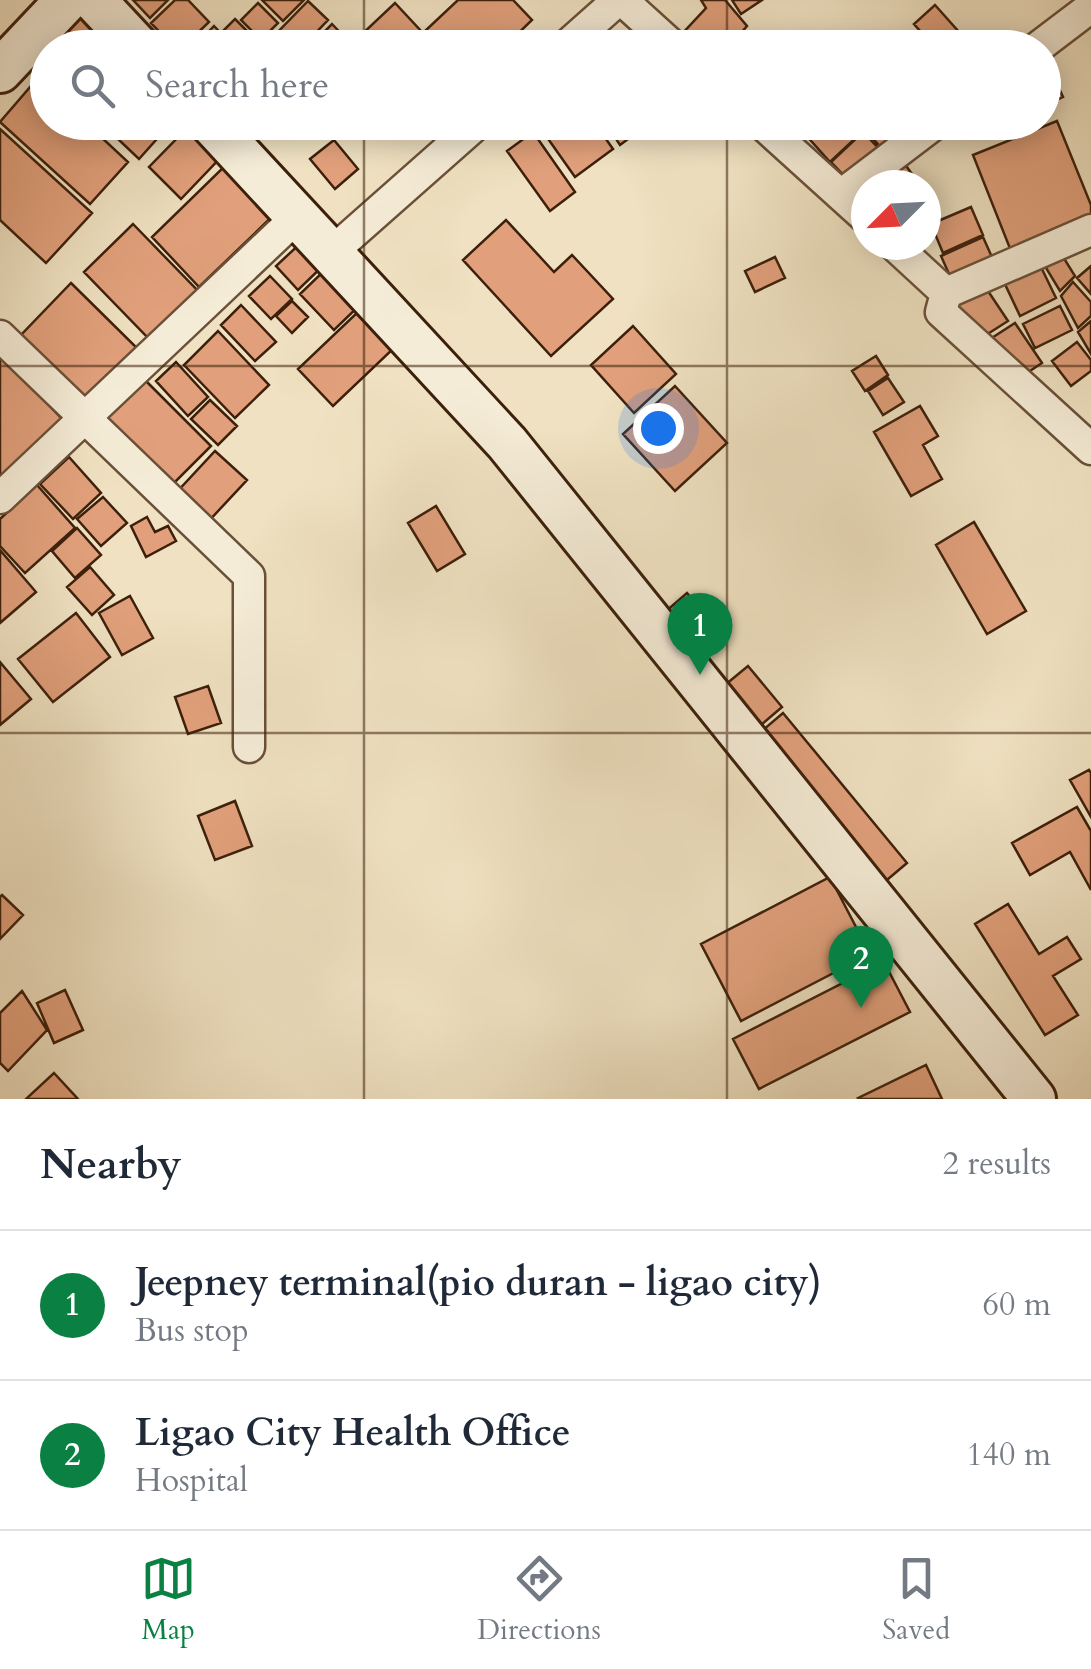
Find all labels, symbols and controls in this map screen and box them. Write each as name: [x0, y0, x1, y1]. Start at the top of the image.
search box: [30, 30, 1061, 140]
icon: search: [65, 58, 120, 113]
text: Search here: [145, 59, 329, 111]
north arrow: [851, 170, 941, 260]
your location: [633, 403, 684, 454]
pin: 1: [668, 592, 732, 675]
pin: 2: [828, 926, 894, 1008]
text: Nearby: [40, 1136, 182, 1193]
text: 2 results: [943, 1142, 1051, 1186]
text: Jeepney terminal(pio duran - ligao city): [135, 1257, 822, 1309]
text: 1: [64, 1283, 81, 1327]
text: 60 m: [983, 1283, 1051, 1327]
text: Bus stop: [135, 1309, 249, 1353]
text: Ligao City Health Office: [135, 1407, 571, 1459]
text: 2: [64, 1433, 81, 1477]
text: 140 m: [966, 1433, 1051, 1477]
text: Hospital: [135, 1459, 248, 1503]
tab: Map: [141, 1551, 196, 1649]
tab: Directions: [477, 1551, 601, 1649]
tab: Saved: [882, 1551, 950, 1649]

